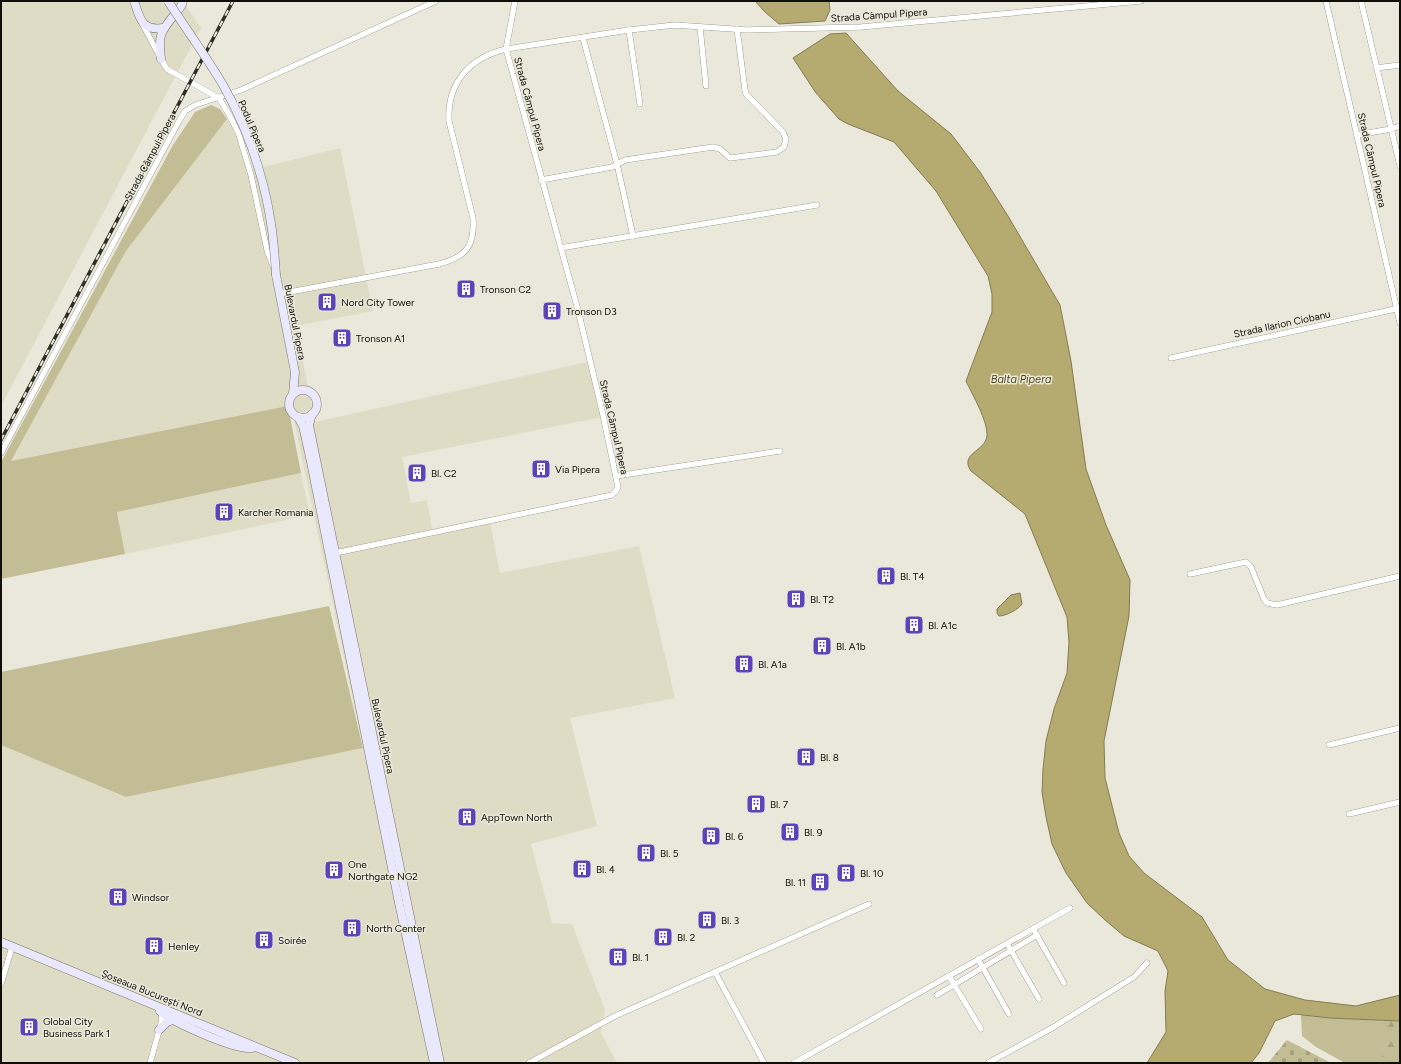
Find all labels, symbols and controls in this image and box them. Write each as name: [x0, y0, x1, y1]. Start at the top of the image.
street label: Strada Câmpul Pipera: [830, 5, 928, 25]
street label: Strada Câmpul Pipera: [511, 56, 549, 152]
street label: Podul Pipera: [235, 98, 269, 154]
street label: Strada Câmpul Pipera: [122, 111, 178, 203]
street label: Strada Câmpul Pipera: [1355, 111, 1389, 209]
building icon: Tronson C2: [455, 278, 477, 300]
street label: Bulevardul Pipera: [281, 283, 309, 361]
place label: Tronson C2: [480, 283, 531, 296]
building icon: Nord City Tower: [316, 291, 338, 313]
place label: Nord City Tower: [341, 296, 415, 309]
building icon: Tronson D3: [541, 300, 563, 322]
place label: Tronson D3: [566, 305, 617, 318]
street label: Strada Ilarion Ciobanu: [1232, 307, 1332, 341]
building icon: Tronson A1: [331, 327, 353, 349]
place label: Tronson A1: [356, 332, 405, 345]
water label: Balta Pipera: [991, 373, 1052, 386]
street label: Strada Câmpul Pipera: [597, 378, 631, 476]
building icon: Via Pipera: [530, 458, 552, 480]
building icon: Bl. C2: [406, 462, 428, 484]
place label: Via Pipera: [555, 463, 600, 476]
place label: Bl. C2: [431, 467, 457, 480]
building icon: Karcher Romania: [213, 501, 235, 523]
place label: Karcher Romania: [238, 506, 313, 519]
building icon: Bl. T4: [875, 565, 897, 587]
place label: Bl. T4: [900, 570, 925, 583]
building icon: Bl. T2: [785, 588, 807, 610]
place label: Bl. T2: [810, 593, 834, 606]
building icon: Bl. A1c: [903, 614, 925, 636]
place label: Bl. A1c: [928, 619, 958, 632]
building icon: Bl. A1b: [811, 635, 833, 657]
place label: Bl. A1b: [836, 640, 866, 653]
building icon: Bl. A1a: [733, 653, 755, 675]
place label: Bl. A1a: [758, 658, 787, 671]
street label: Bulevardul Pipera: [369, 697, 397, 775]
building icon: Bl. 8: [795, 746, 817, 768]
place label: Bl. 8: [820, 751, 839, 764]
building icon: Bl. 7: [745, 793, 767, 815]
place label: Bl. 7: [770, 798, 789, 811]
building icon: AppTown North: [456, 806, 478, 828]
place label: AppTown North: [481, 811, 553, 824]
building icon: Bl. 9: [779, 821, 801, 843]
building icon: Bl. 6: [700, 825, 722, 847]
place label: Bl. 9: [804, 826, 823, 839]
place label: Bl. 6: [725, 830, 744, 843]
building icon: Bl. 5: [635, 842, 657, 864]
place label: Bl. 5: [660, 847, 679, 860]
place label: One Northgate NG2: [348, 858, 418, 883]
building icon: Bl. 4: [571, 858, 593, 880]
building icon: One Northgate NG2: [323, 859, 345, 881]
building icon: Bl. 10: [835, 862, 857, 884]
place label: Bl. 4: [596, 863, 615, 876]
place label: Bl. 10: [860, 867, 883, 880]
building icon: Bl. 11: [809, 871, 831, 893]
place label: Bl. 11: [785, 876, 806, 889]
building icon: Windsor: [107, 886, 129, 908]
place label: Windsor: [132, 891, 170, 904]
building icon: Bl. 3: [696, 909, 718, 931]
place label: Bl. 3: [721, 914, 739, 927]
building icon: North Center: [341, 917, 363, 939]
place label: North Center: [366, 922, 426, 935]
building icon: Bl. 2: [652, 926, 674, 948]
building icon: Soirée: [253, 929, 275, 951]
place label: Bl. 2: [677, 931, 695, 944]
place label: Soirée: [278, 934, 307, 947]
building icon: Henley: [143, 935, 165, 957]
place label: Henley: [168, 940, 200, 953]
building icon: Bl. 1: [607, 946, 629, 968]
place label: Bl. 1: [632, 951, 649, 964]
street label: Șoseaua București Nord: [100, 967, 205, 1019]
place label: Global City Business Park 1: [43, 1015, 110, 1040]
building icon: Global City Business Park 1: [18, 1016, 40, 1038]

